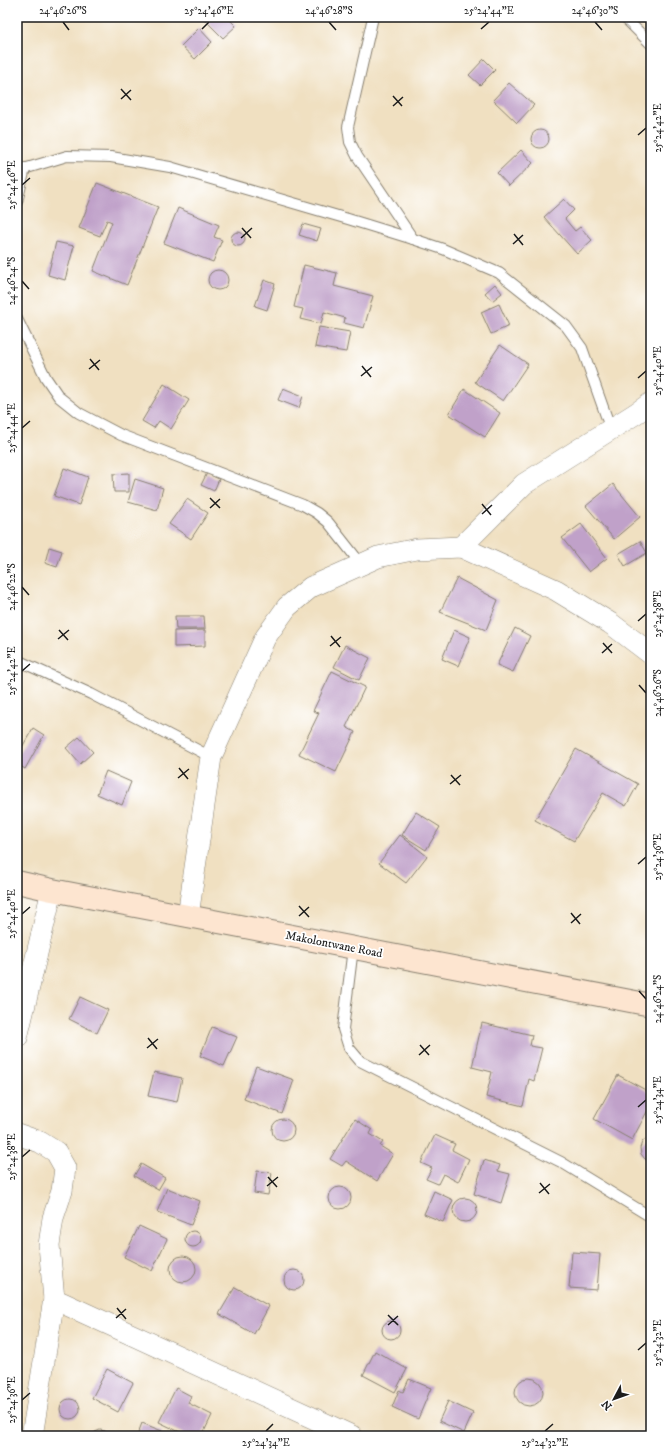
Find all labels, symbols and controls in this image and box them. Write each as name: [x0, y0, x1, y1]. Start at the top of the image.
text: 24°46'26"S: [39, 5, 87, 17]
text: 25°24'46"E: [184, 5, 234, 17]
text: 24°46'28"S: [305, 5, 353, 17]
text: 25°24'44"E: [464, 5, 514, 17]
text: 24°46'30"S: [572, 5, 618, 17]
text: 25°24'42"E: [652, 104, 664, 152]
text: 25°24'46"E: [6, 160, 18, 210]
text: 24°46'24"S: [6, 257, 18, 305]
text: 25°24'40"E: [652, 346, 664, 396]
text: 25°24'44"E: [6, 403, 18, 453]
text: 24°46'22"S: [6, 563, 18, 611]
text: 25°24'38"E: [652, 590, 664, 638]
text: 25°24'42"E: [6, 647, 18, 695]
text: 24°46'26"S: [652, 669, 664, 717]
text: 25°24'36"E: [652, 833, 664, 881]
text: 25°24'40"E: [6, 889, 18, 939]
street label: Makolontwane Road: [284, 928, 384, 961]
text: 24°46'24"S: [652, 975, 664, 1023]
text: 25°24'34"E: [652, 1076, 664, 1124]
text: 25°24'38"E: [6, 1133, 18, 1181]
text: 25°24'32"E: [652, 1320, 664, 1366]
text: 25°24'36"E: [6, 1376, 18, 1424]
north arrow: [594, 1379, 634, 1419]
text: N: [599, 1397, 615, 1413]
text: 25°24'34"E: [242, 1437, 290, 1449]
text: 25°24'32"E: [522, 1437, 568, 1449]

